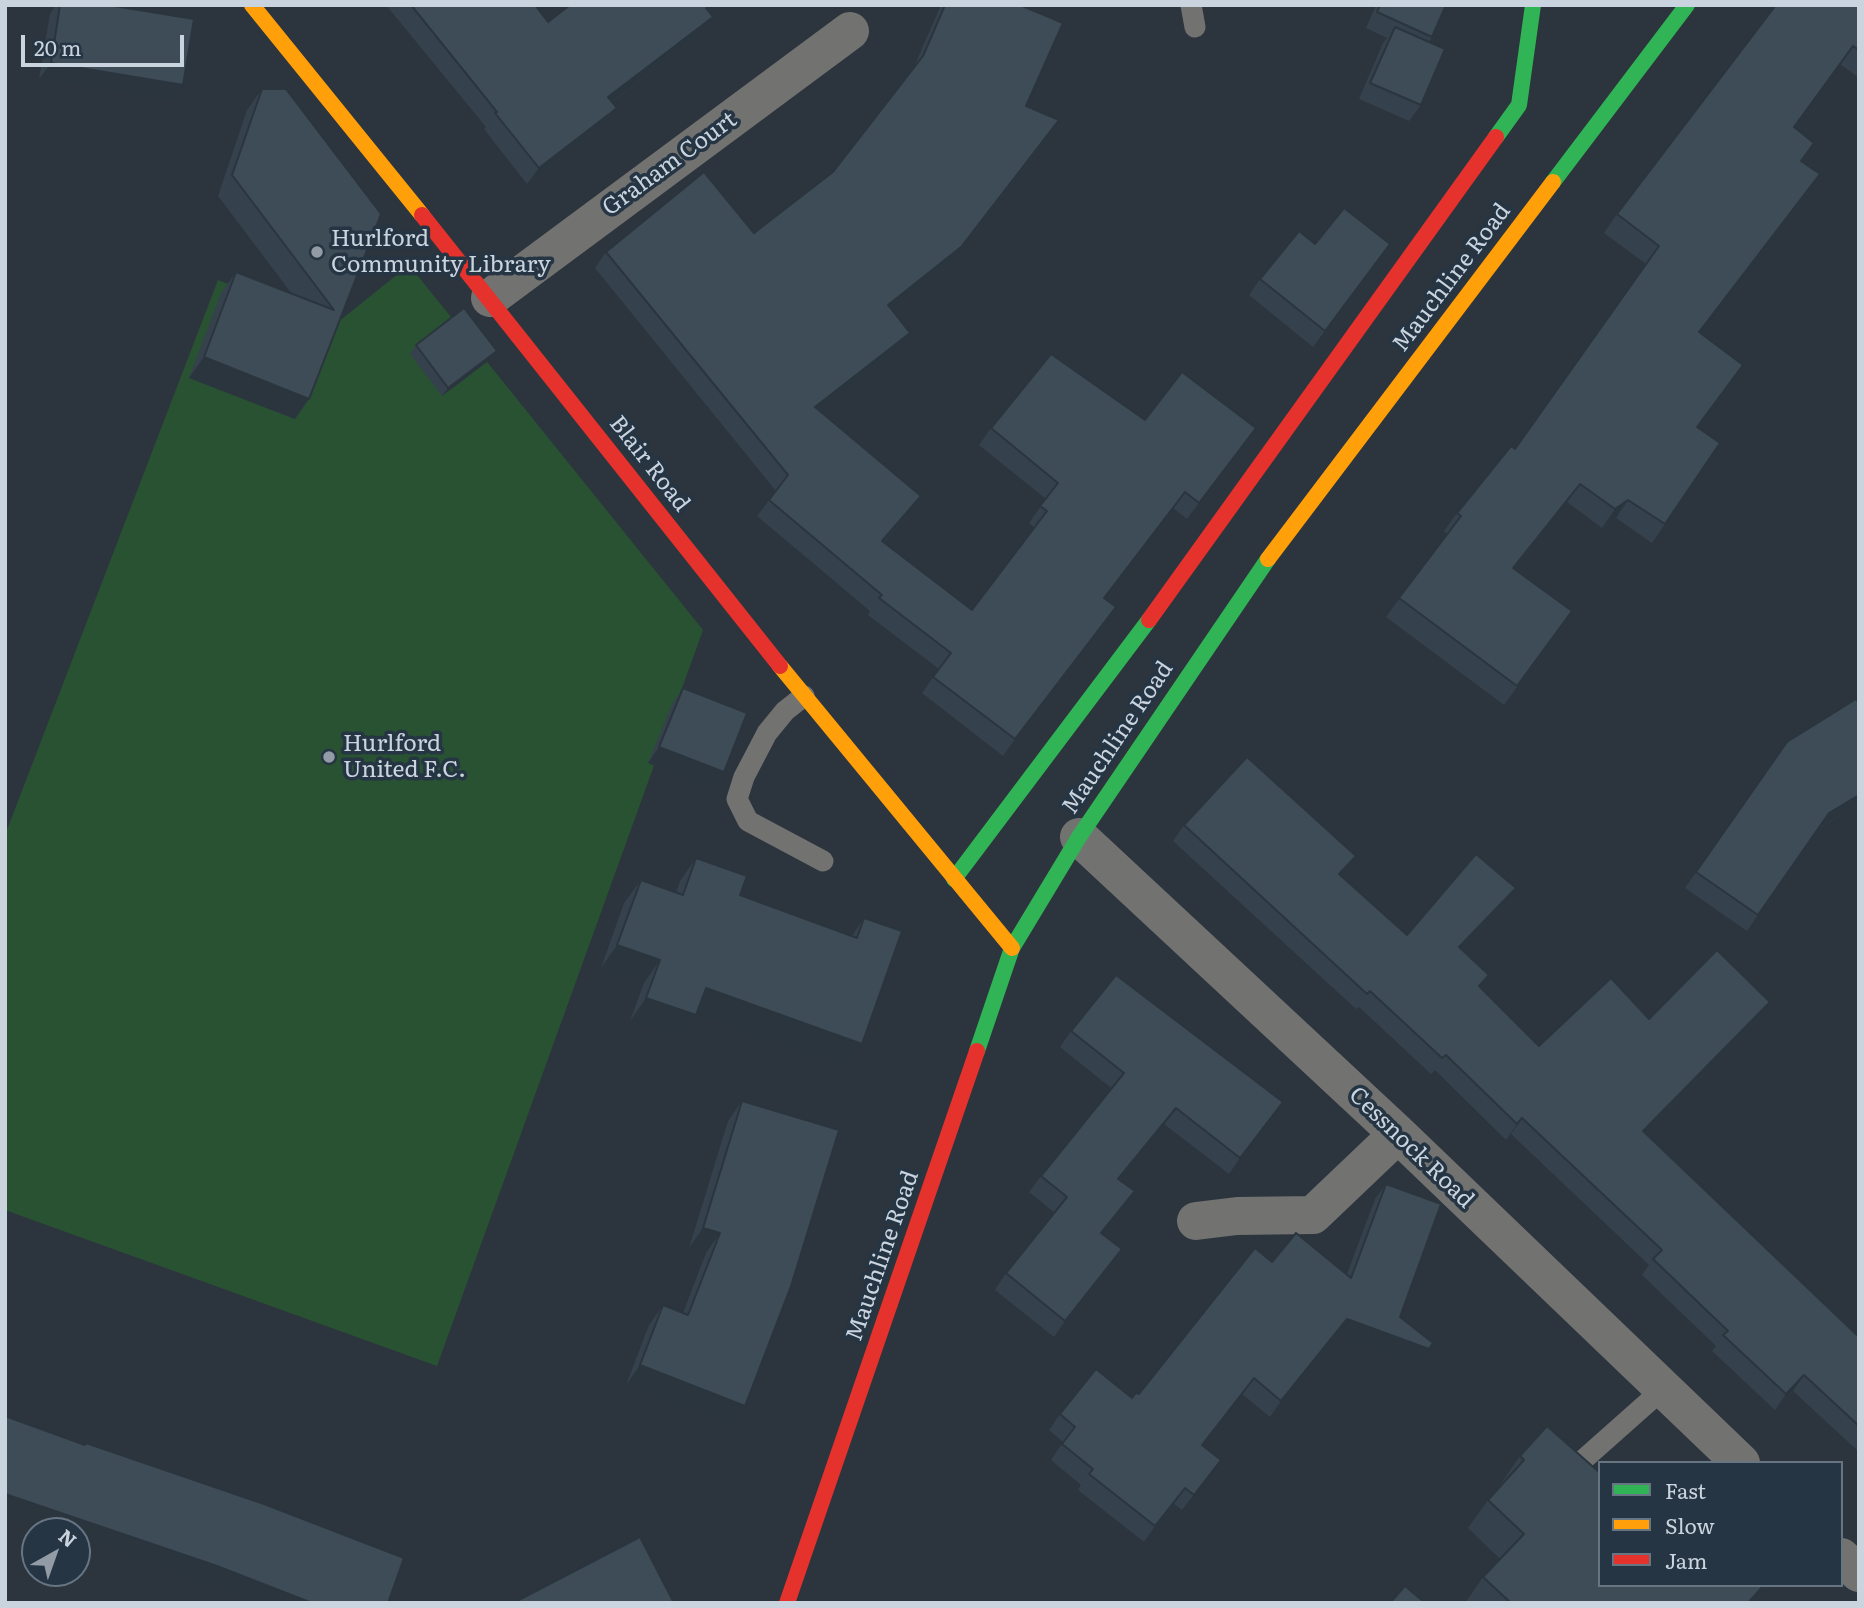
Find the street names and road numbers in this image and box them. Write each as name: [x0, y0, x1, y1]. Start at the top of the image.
street label: Graham Court: [598, 106, 742, 222]
street label: Mauchline Road: [1387, 198, 1517, 358]
street label: Blair Road: [603, 411, 695, 517]
street label: Mauchline Road: [1057, 656, 1179, 820]
street label: Cessnock Road: [1343, 1082, 1479, 1214]
street label: Mauchline Road: [841, 1167, 925, 1345]

